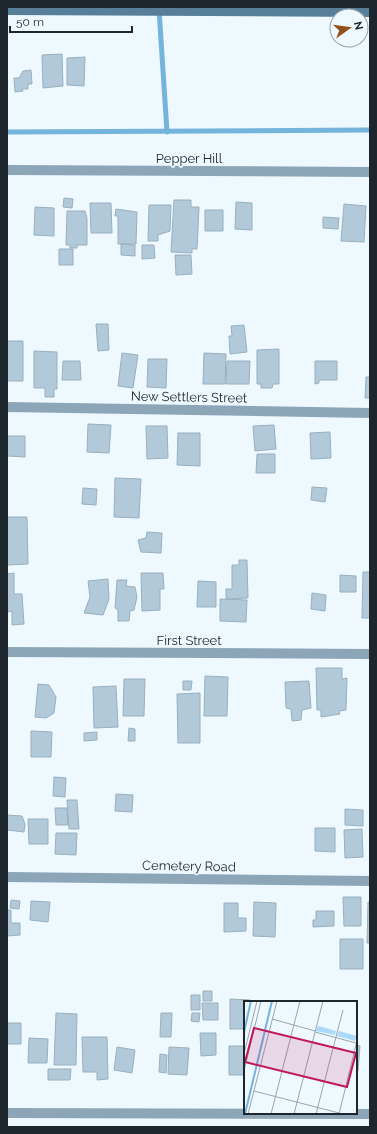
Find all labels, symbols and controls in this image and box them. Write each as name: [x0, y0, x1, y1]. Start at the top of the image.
scale bar: [10, 8, 132, 34]
north arrow: [329, 8, 369, 48]
text: 50 m: [16, 15, 44, 29]
text: N: [351, 20, 366, 31]
street label: Pepper Hill: [156, 151, 223, 166]
street label: New Settlers Street: [131, 388, 248, 406]
street label: First Street: [156, 633, 222, 648]
street label: Cemetery Road: [142, 858, 236, 874]
inset map: [244, 1001, 357, 1114]

